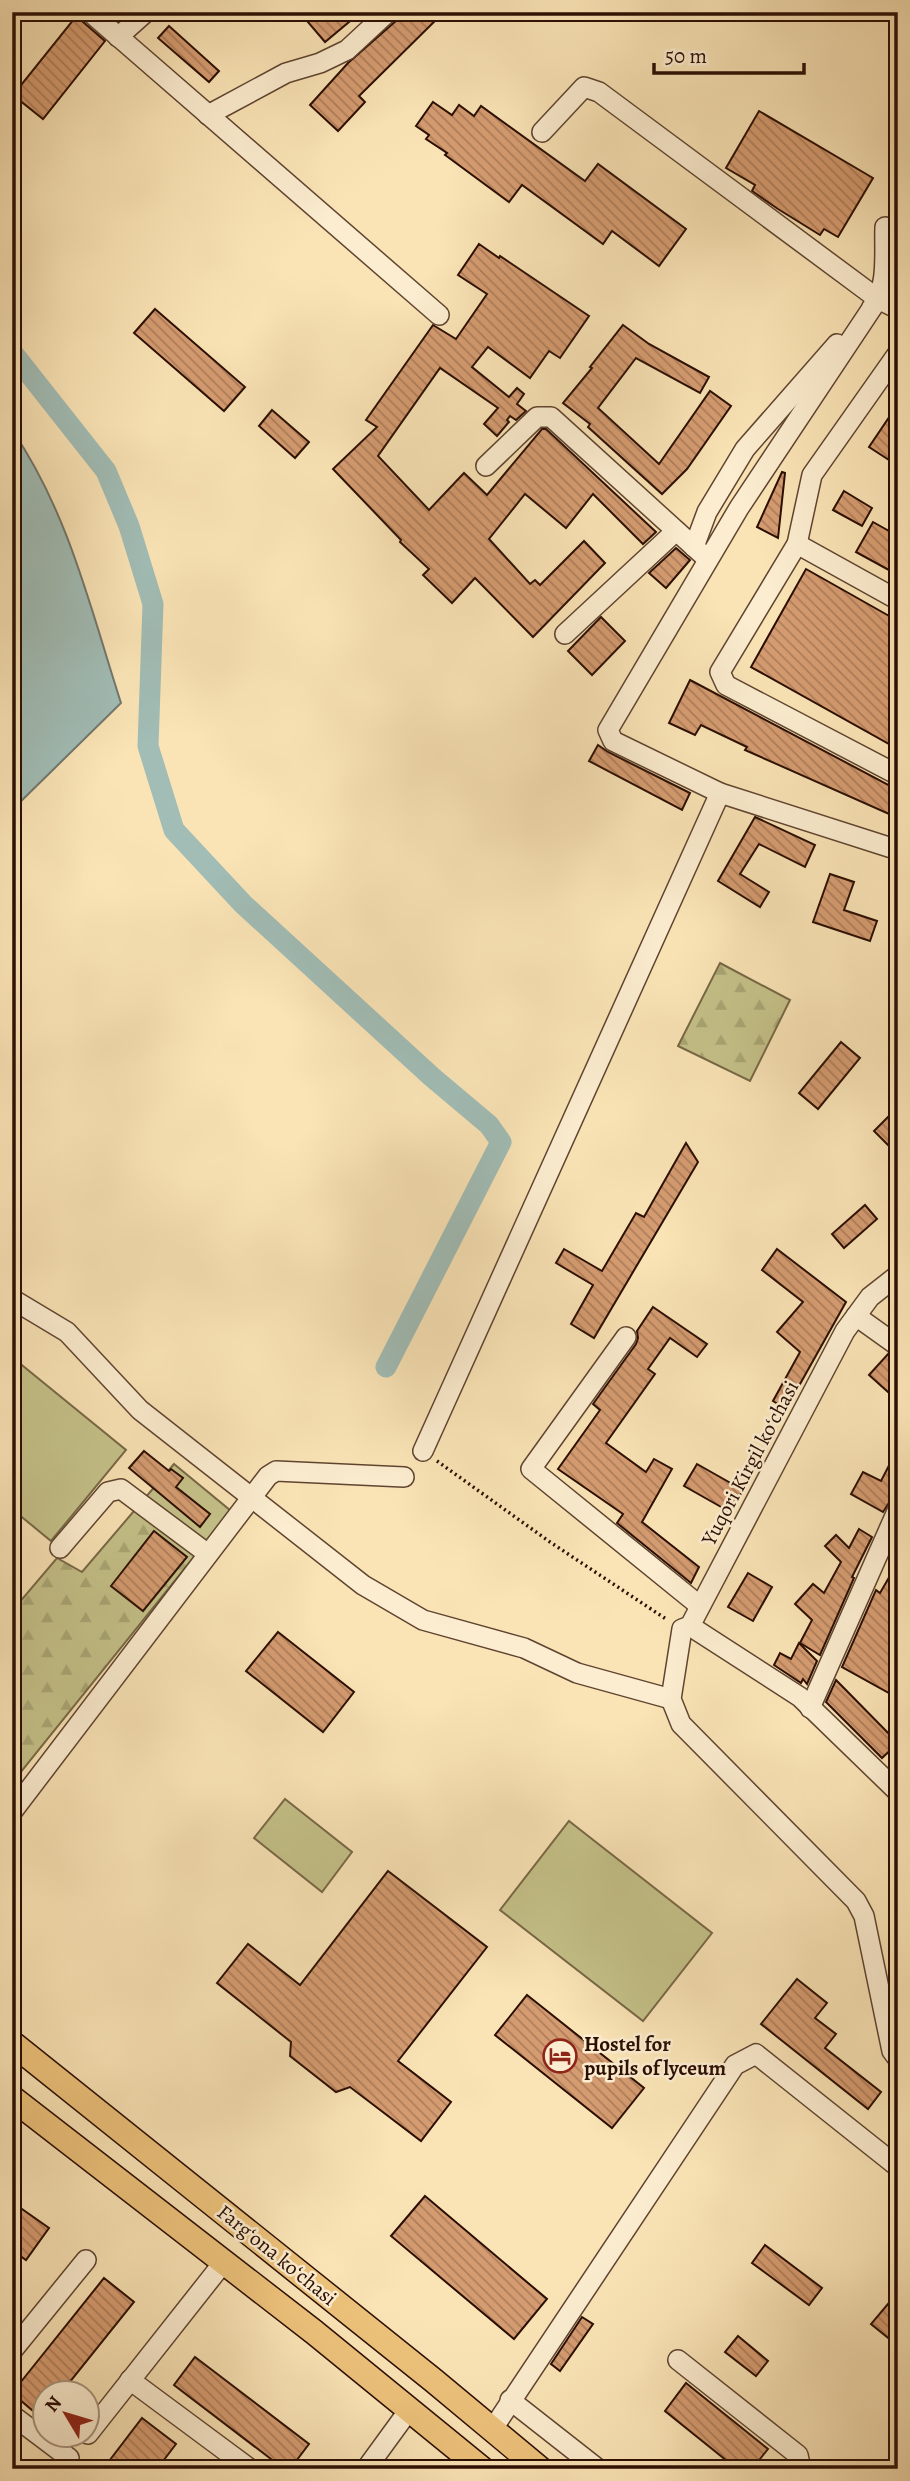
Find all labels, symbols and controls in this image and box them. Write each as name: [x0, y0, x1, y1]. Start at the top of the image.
scale bar: [654, 32, 805, 76]
text: 50 m: [665, 42, 707, 70]
street label: Yuqori Kirgil koʻchasi: [694, 1376, 805, 1551]
place label: Hostel for pupils of lyceum: [584, 2030, 726, 2082]
hotel icon: Hostel for pupils of lyceum: [541, 2037, 579, 2075]
street label: Fargʻona koʻchasi: [211, 2198, 343, 2312]
north arrow: [32, 2380, 102, 2450]
text: N: [39, 2391, 68, 2418]

